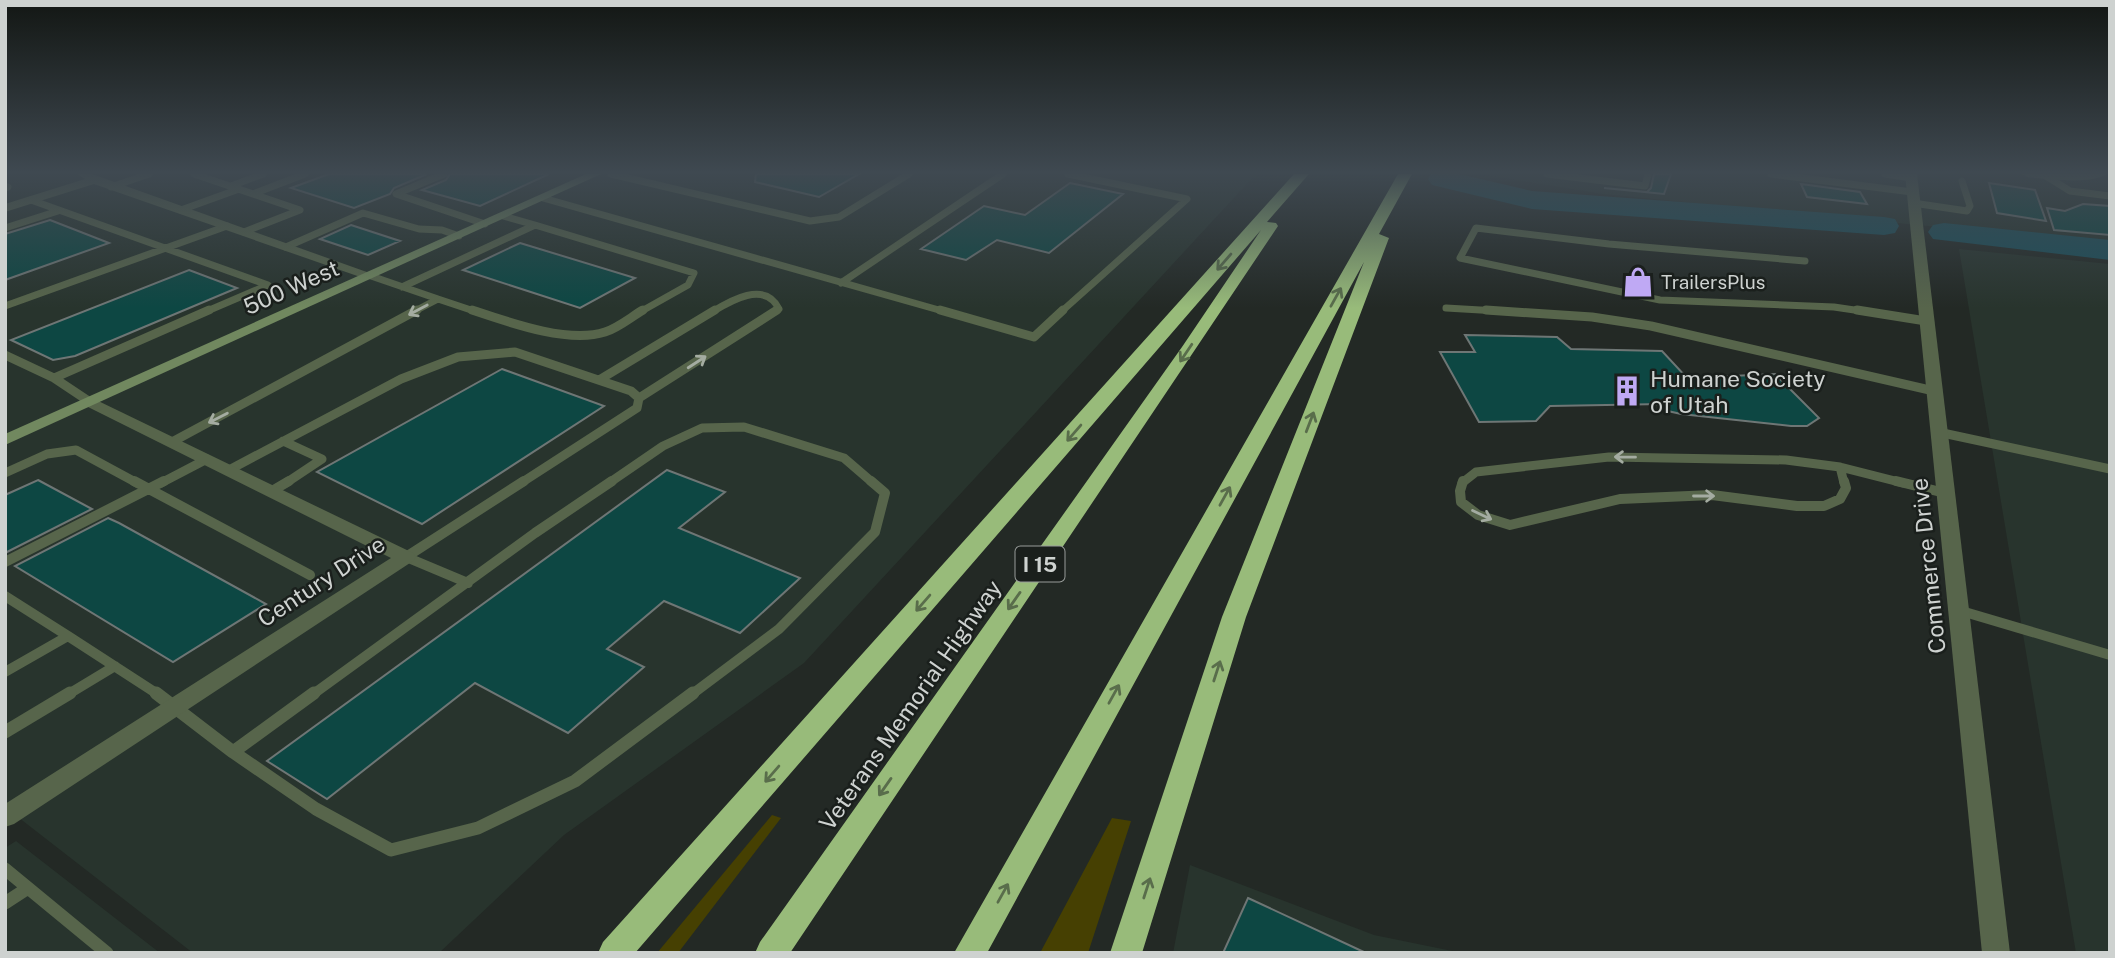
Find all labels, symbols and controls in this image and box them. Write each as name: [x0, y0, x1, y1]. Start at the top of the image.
one-way arrow: [1216, 253, 1232, 271]
street label: 500 West: [239, 254, 343, 320]
shop icon: TrailersPlus: [1621, 265, 1655, 299]
place label: TrailersPlus: [1661, 271, 1765, 293]
one-way arrow: [1329, 288, 1343, 308]
one-way arrow: [408, 304, 429, 317]
one-way arrow: [1179, 343, 1193, 363]
one-way arrow: [687, 354, 706, 369]
place label: Humane Society of Utah: [1650, 365, 1826, 418]
building icon: Humane Society of Utah: [1610, 374, 1644, 408]
one-way arrow: [1305, 411, 1318, 433]
one-way arrow: [208, 412, 229, 425]
one-way arrow: [1066, 423, 1082, 441]
one-way arrow: [1614, 450, 1637, 464]
street label: Commerce Drive: [1905, 477, 1951, 655]
one-way arrow: [1219, 486, 1232, 507]
one-way arrow: [1692, 489, 1715, 503]
one-way arrow: [1471, 509, 1492, 522]
street label: Century Drive: [252, 530, 390, 632]
road number: I 15: [1016, 546, 1064, 582]
street label: Veterans Memorial Highway: [813, 575, 1007, 835]
one-way arrow: [1007, 591, 1021, 610]
one-way arrow: [915, 594, 931, 612]
one-way arrow: [1212, 661, 1224, 683]
one-way arrow: [1107, 685, 1121, 705]
one-way arrow: [764, 764, 780, 782]
one-way arrow: [878, 777, 892, 796]
one-way arrow: [1142, 877, 1154, 899]
one-way arrow: [997, 883, 1010, 904]

